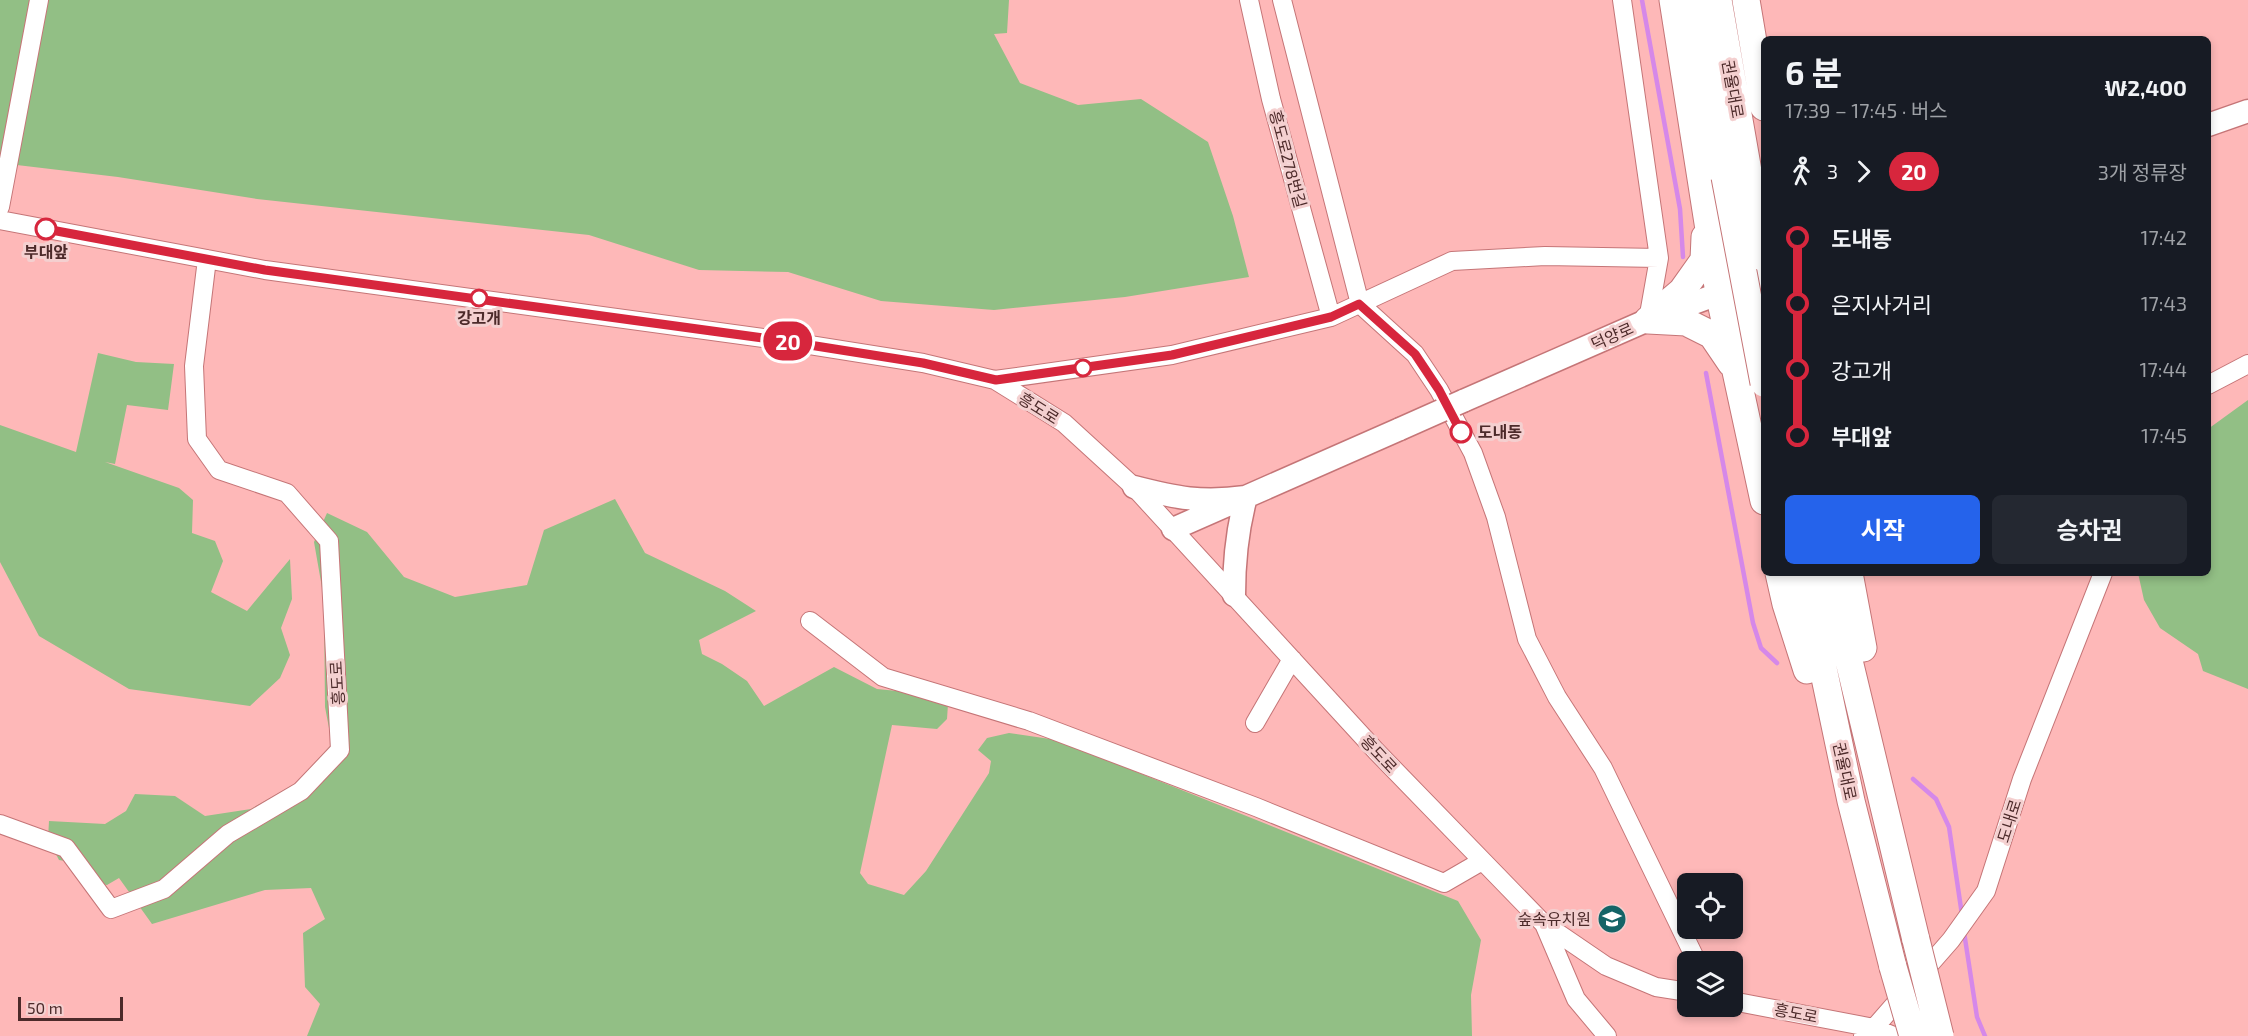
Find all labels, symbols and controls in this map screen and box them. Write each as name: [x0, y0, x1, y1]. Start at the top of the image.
text: 6 분: [1785, 52, 1842, 92]
street label: 권율대로: [1719, 58, 1748, 120]
text: ₩2,400: [2105, 74, 2187, 100]
text: 17:39 – 17:45 · 버스: [1785, 98, 1948, 122]
street label: 흥도로278번길: [1266, 108, 1311, 210]
icon: walk: [1785, 155, 1818, 188]
icon: forward: [1847, 155, 1880, 188]
text: 3: [1827, 159, 1838, 183]
text: 20: [1901, 159, 1927, 184]
text: 3개 정류장: [2098, 160, 2187, 184]
marker: 부대앞: [35, 218, 57, 240]
text: 도내동: [1831, 225, 1892, 251]
text: 17:42: [2141, 225, 2187, 249]
place label: 부대앞: [24, 242, 68, 261]
marker: 강고개: [470, 289, 488, 307]
text: 은지사거리: [1831, 291, 1932, 317]
text: 17:43: [2141, 291, 2187, 315]
place label: 강고개: [457, 308, 501, 327]
street label: 덕양로: [1588, 318, 1636, 353]
line badge: 20: [761, 322, 815, 360]
text: 20: [775, 329, 801, 354]
text: 강고개: [1831, 357, 1892, 383]
text: 17:44: [2139, 357, 2187, 381]
unlabelled marker: [1074, 359, 1092, 377]
street label: 흥도로: [1016, 388, 1063, 427]
marker: 도내동: [1450, 421, 1472, 443]
place label: 도내동: [1478, 422, 1522, 441]
text: 부대앞: [1831, 423, 1892, 449]
text: 17:45: [2141, 423, 2187, 447]
button: 시작: [1785, 495, 1980, 564]
button: 승차권: [1992, 495, 2187, 564]
street label: 흥도로: [326, 660, 347, 706]
street label: 흥도로: [1357, 731, 1402, 776]
street label: 권율대로: [1830, 740, 1861, 802]
street label: 도내로: [1993, 797, 2024, 845]
map controls: [1677, 873, 1743, 1017]
button: locate: [1677, 873, 1743, 939]
school or university icon: 숲속유치원: [1596, 903, 1628, 935]
place label: 숲속유치원: [1517, 909, 1591, 928]
button: layers: [1677, 951, 1743, 1017]
scale bar: [18, 994, 123, 1022]
text: 50 m: [27, 998, 63, 1017]
street label: 흥도로: [1773, 999, 1820, 1026]

